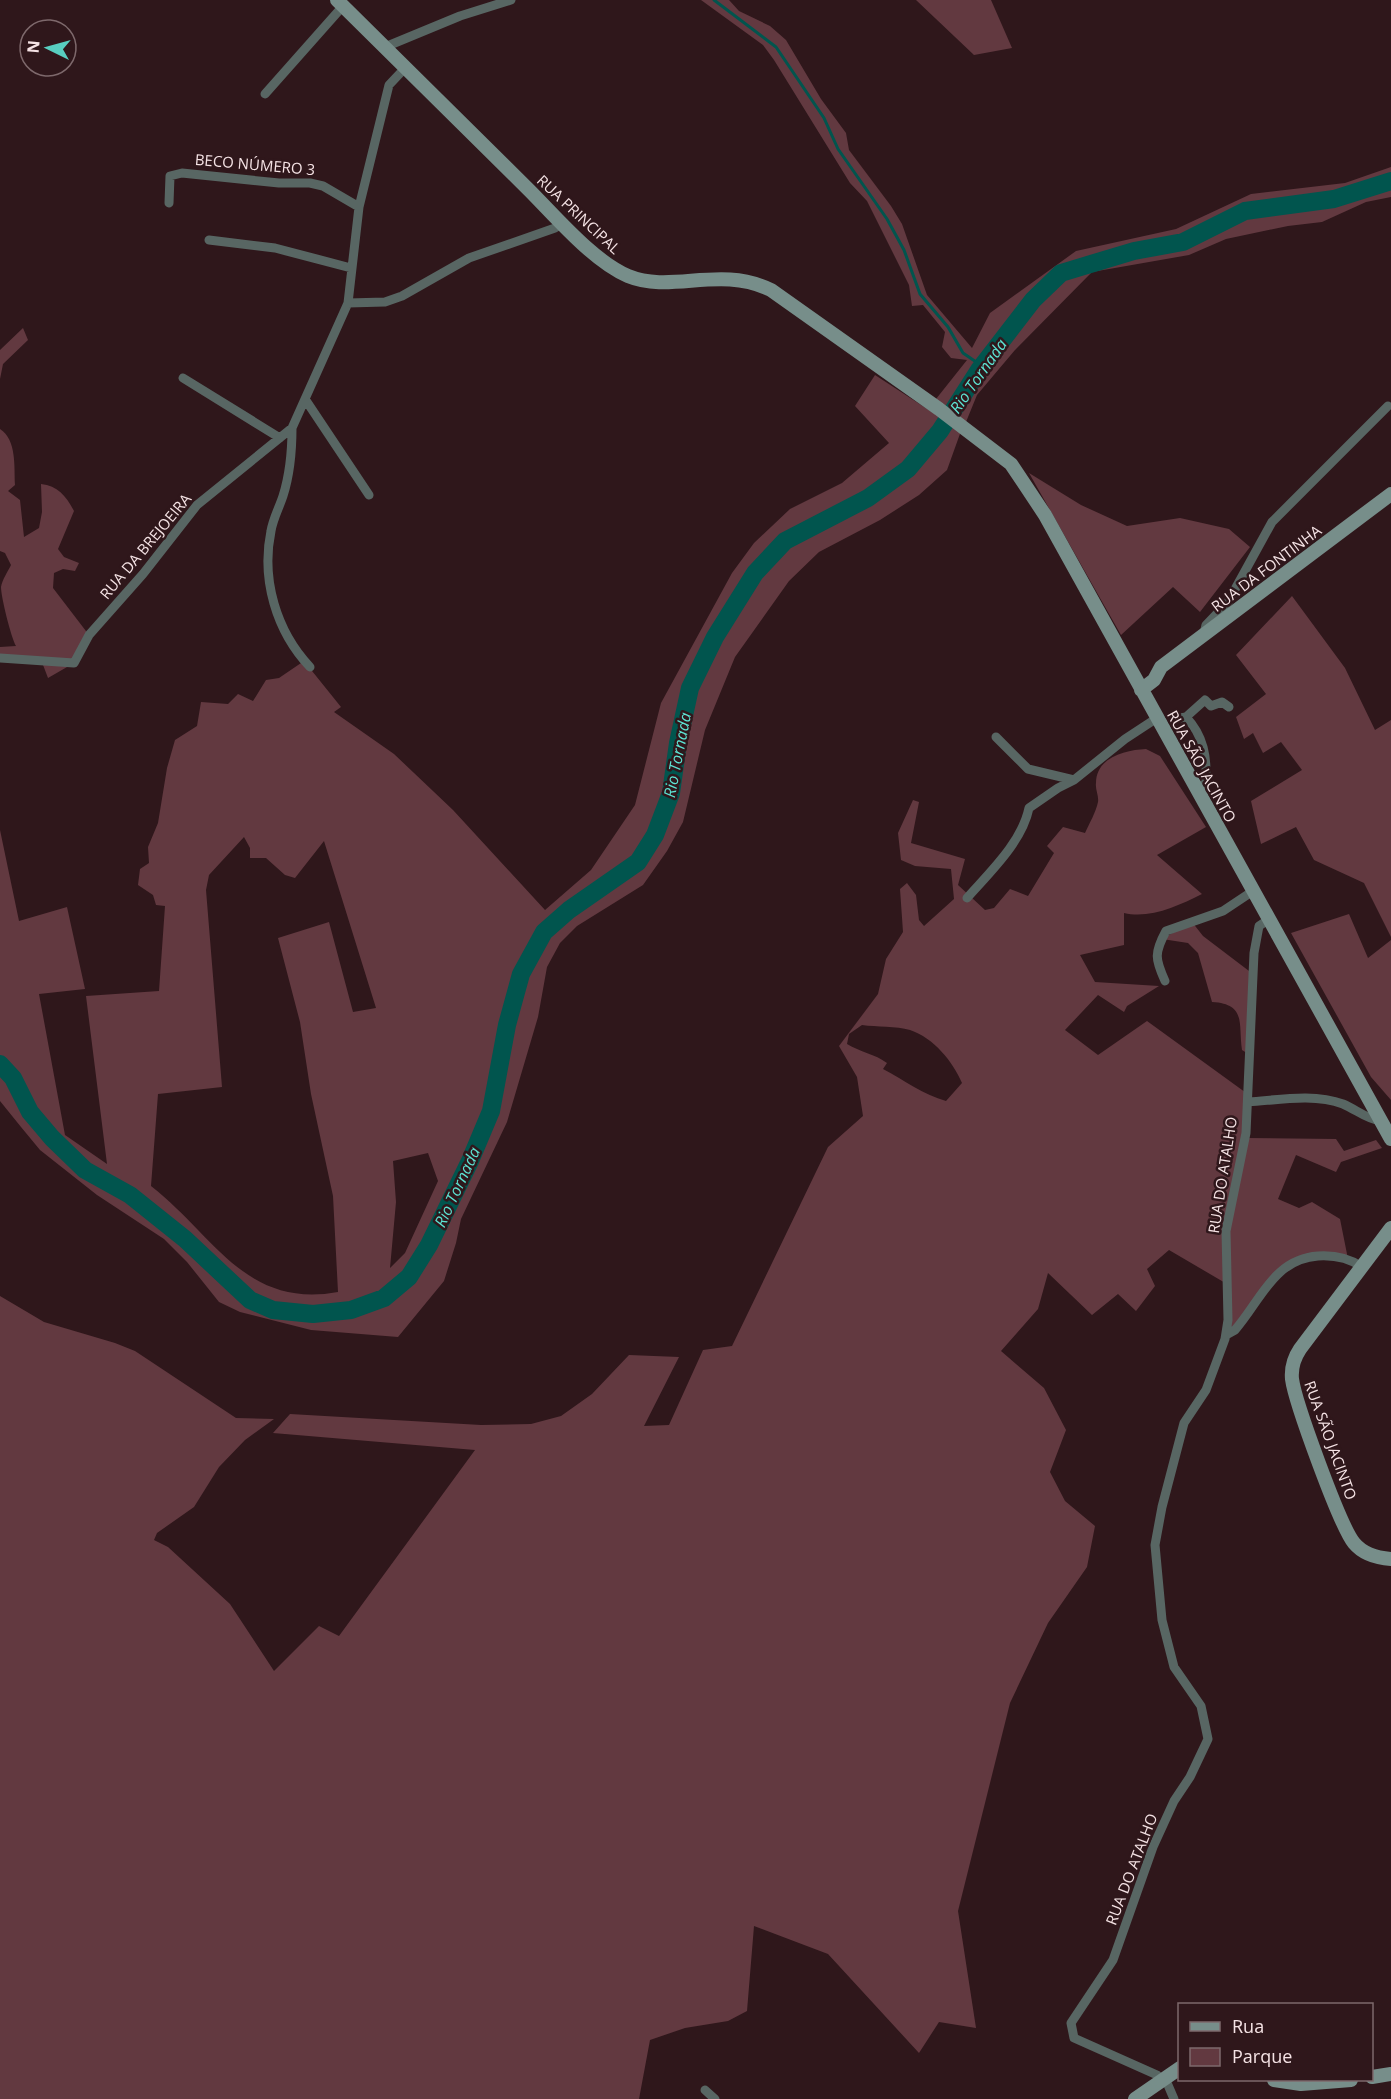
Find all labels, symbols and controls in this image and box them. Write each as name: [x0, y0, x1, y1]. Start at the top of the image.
north arrow: [18, 18, 78, 78]
text: N: [22, 39, 45, 54]
street label: BECO NÚMERO 3: [194, 149, 316, 179]
street label: RUA PRINCIPAL: [533, 170, 625, 258]
water label: Rio Tornada: [944, 334, 1012, 418]
street label: RUA DA BREJOEIRA: [95, 489, 195, 603]
street label: RUA DA FONTINHA: [1207, 520, 1325, 616]
street label: RUA SÃO JACINTO: [1163, 706, 1241, 826]
water label: Rio Tornada: [658, 711, 696, 799]
street label: RUA DO ATALHO: [1203, 1115, 1241, 1235]
water label: Rio Tornada: [429, 1143, 485, 1231]
street label: RUA SÃO JACINTO: [1300, 1378, 1362, 1502]
street label: RUA DO ATALHO: [1101, 1810, 1161, 1928]
legend: [1178, 2003, 1373, 2081]
text: Rua: [1232, 2014, 1264, 2038]
text: Parque: [1232, 2044, 1292, 2068]

